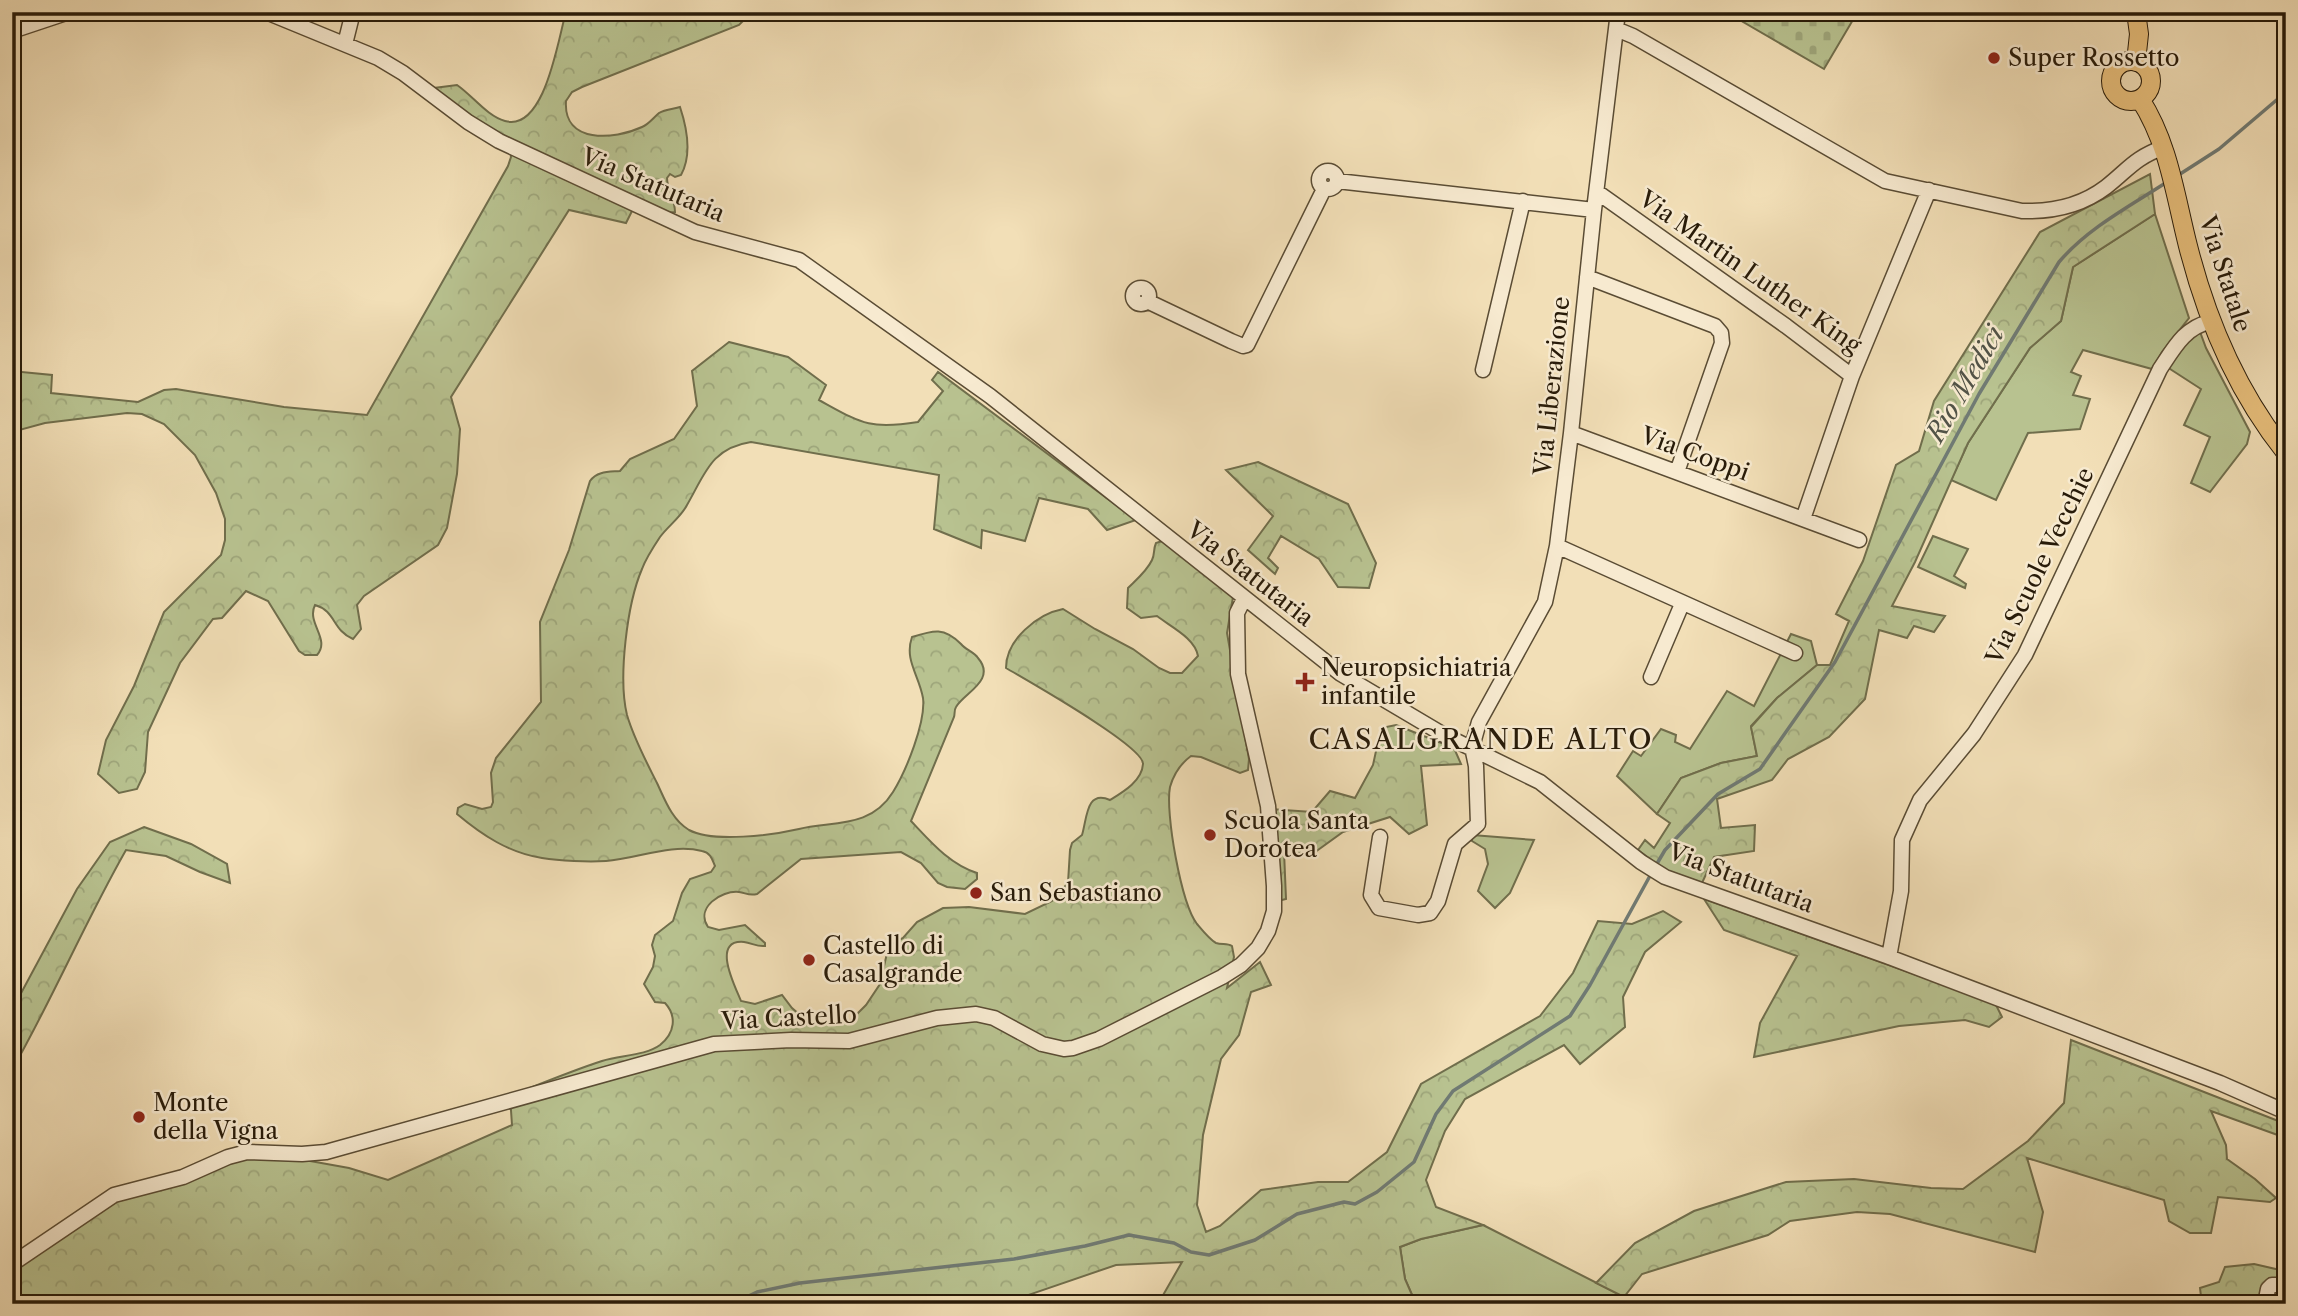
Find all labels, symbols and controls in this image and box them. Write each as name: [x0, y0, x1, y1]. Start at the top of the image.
place label: Super Rossetto: [2008, 43, 2180, 72]
marker: Super Rossetto: [1986, 50, 2002, 66]
street label: Via Statutaria: [576, 141, 730, 228]
street label: Via Martin Luther King: [1633, 183, 1867, 360]
street label: Via Statale: [2193, 211, 2258, 336]
street label: Via Liberazione: [1528, 295, 1575, 478]
water label: Rio Medici: [1918, 319, 2012, 449]
street label: Via Coppi: [1636, 420, 1753, 487]
street label: Via Scuole Vecchie: [1979, 463, 2100, 670]
street label: Via Statutaria: [1180, 514, 1320, 632]
place label: Neuropsichiatria infantile: [1321, 653, 1512, 710]
marker: Neuropsichiatria infantile: [1295, 672, 1315, 692]
district label: CASALGRANDE ALTO: [1308, 722, 1654, 756]
place label: Scuola Santa Dorotea: [1224, 806, 1370, 863]
marker: Scuola Santa Dorotea: [1202, 827, 1218, 843]
street label: Via Statutaria: [1663, 836, 1818, 919]
place label: San Sebastiano: [990, 878, 1162, 907]
marker: San Sebastiano: [968, 885, 984, 901]
place label: Castello di Casalgrande: [823, 931, 963, 988]
marker: Castello di Casalgrande: [801, 952, 817, 968]
street label: Via Castello: [719, 999, 858, 1036]
place label: Monte della Vigna: [153, 1088, 278, 1145]
marker: Monte della Vigna: [131, 1109, 147, 1125]

